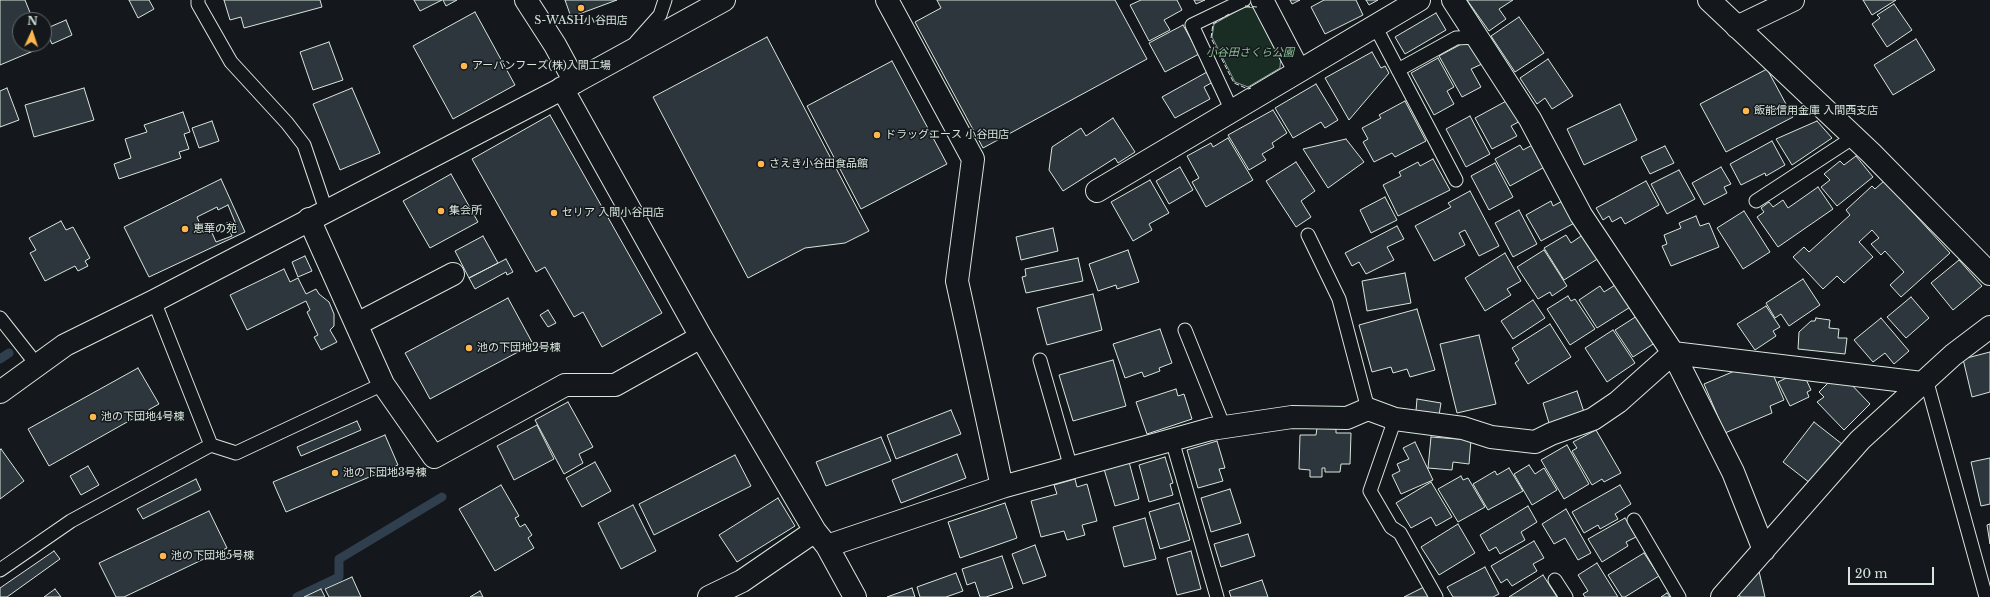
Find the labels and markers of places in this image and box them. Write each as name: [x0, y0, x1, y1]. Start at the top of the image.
marker: S-WASH小谷田店: [576, 3, 586, 13]
place label: S-WASH小谷田店: [534, 14, 628, 28]
place label: アーバンフーズ(株)入間工場: [472, 59, 611, 73]
marker: アーバンフーズ(株)入間工場: [459, 61, 469, 71]
place label: 飯能信用金庫 入間西支店: [1754, 104, 1878, 118]
marker: 飯能信用金庫 入間西支店: [1741, 106, 1751, 116]
place label: ドラッグエース 小谷田店: [885, 128, 1009, 142]
marker: ドラッグエース 小谷田店: [872, 130, 882, 140]
place label: さえき小谷田食品館: [769, 157, 868, 171]
marker: さえき小谷田食品館: [756, 159, 766, 169]
place label: 集会所: [449, 204, 482, 218]
marker: 集会所: [436, 206, 446, 216]
place label: セリア 入間小谷田店: [562, 206, 664, 220]
marker: セリア 入間小谷田店: [549, 208, 559, 218]
place label: 恵華の苑: [193, 222, 237, 236]
marker: 恵華の苑: [180, 224, 190, 234]
place label: 池の下団地2号棟: [477, 341, 561, 355]
marker: 池の下団地2号棟: [464, 343, 474, 353]
place label: 池の下団地4号棟: [101, 410, 184, 424]
marker: 池の下団地4号棟: [88, 412, 98, 422]
place label: 池の下団地3号棟: [343, 466, 427, 480]
marker: 池の下団地3号棟: [330, 468, 340, 478]
place label: 池の下団地5号棟: [171, 549, 254, 563]
marker: 池の下団地5号棟: [158, 551, 168, 561]

